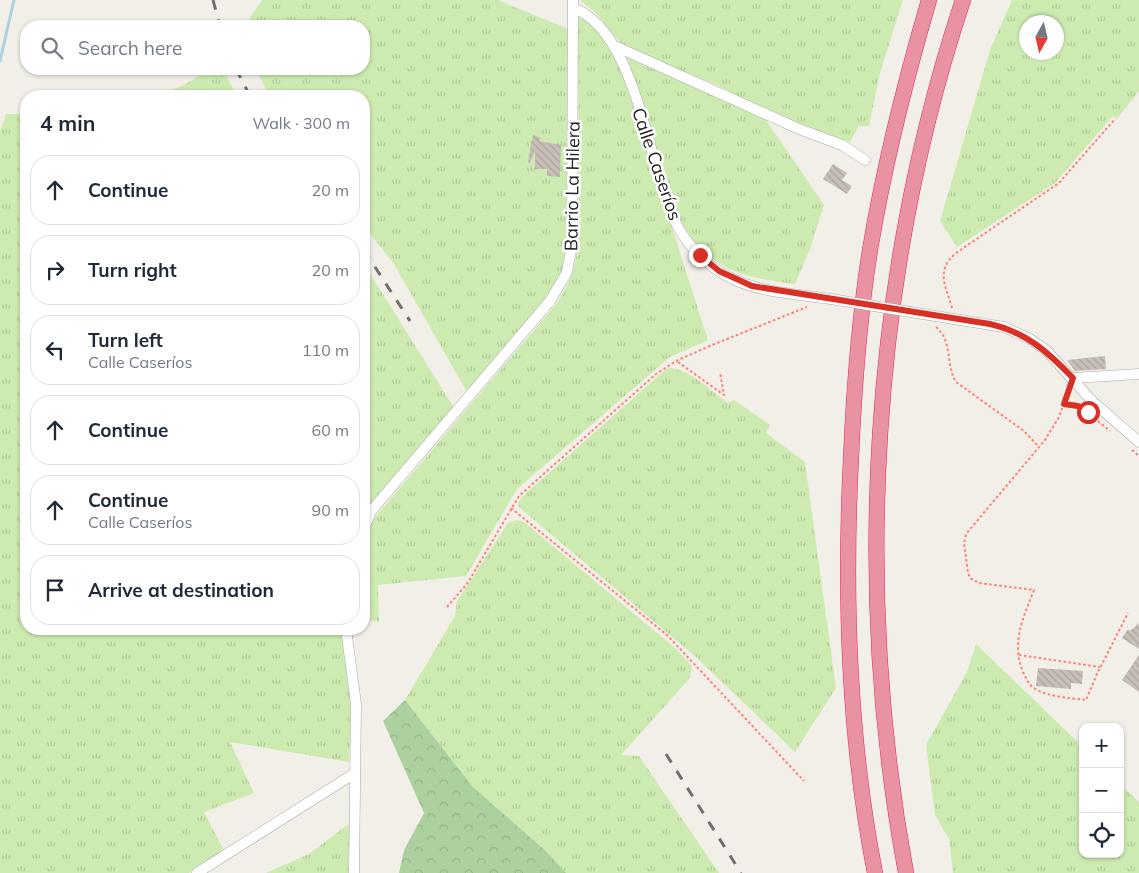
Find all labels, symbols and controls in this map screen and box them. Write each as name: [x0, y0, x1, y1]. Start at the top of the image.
north arrow: [1019, 15, 1064, 60]
search box: [20, 20, 370, 75]
icon: search: [38, 34, 66, 62]
text: Search here: [78, 36, 182, 60]
street label: Calle Caseríos: [627, 105, 687, 223]
text: 4 min: [40, 110, 95, 136]
text: Walk · 300 m: [252, 113, 350, 133]
street label: Barrio La Hilera: [559, 121, 585, 251]
icon: ahead: [41, 176, 69, 204]
text: Continue: [88, 178, 168, 202]
text: 20 m: [312, 180, 349, 200]
route end: [689, 244, 712, 267]
icon: right: [41, 256, 69, 284]
text: Turn right: [88, 258, 177, 282]
text: 20 m: [312, 260, 349, 280]
text: Turn left: [88, 328, 163, 352]
icon: left: [41, 336, 69, 364]
text: 110 m: [302, 340, 349, 360]
text: Calle Caseríos: [88, 352, 192, 372]
route start: [1077, 401, 1100, 424]
icon: ahead: [41, 416, 69, 444]
text: Continue: [88, 418, 168, 442]
text: 60 m: [312, 420, 349, 440]
text: Continue: [88, 488, 168, 512]
icon: ahead: [41, 496, 69, 524]
text: 90 m: [312, 500, 349, 520]
text: Calle Caseríos: [88, 512, 192, 532]
icon: arrive: [41, 576, 69, 604]
text: Arrive at destination: [88, 578, 274, 602]
map controls: [1079, 723, 1124, 858]
button: +: [1079, 723, 1124, 768]
button: −: [1079, 768, 1124, 813]
button: locate: [1079, 813, 1124, 858]

